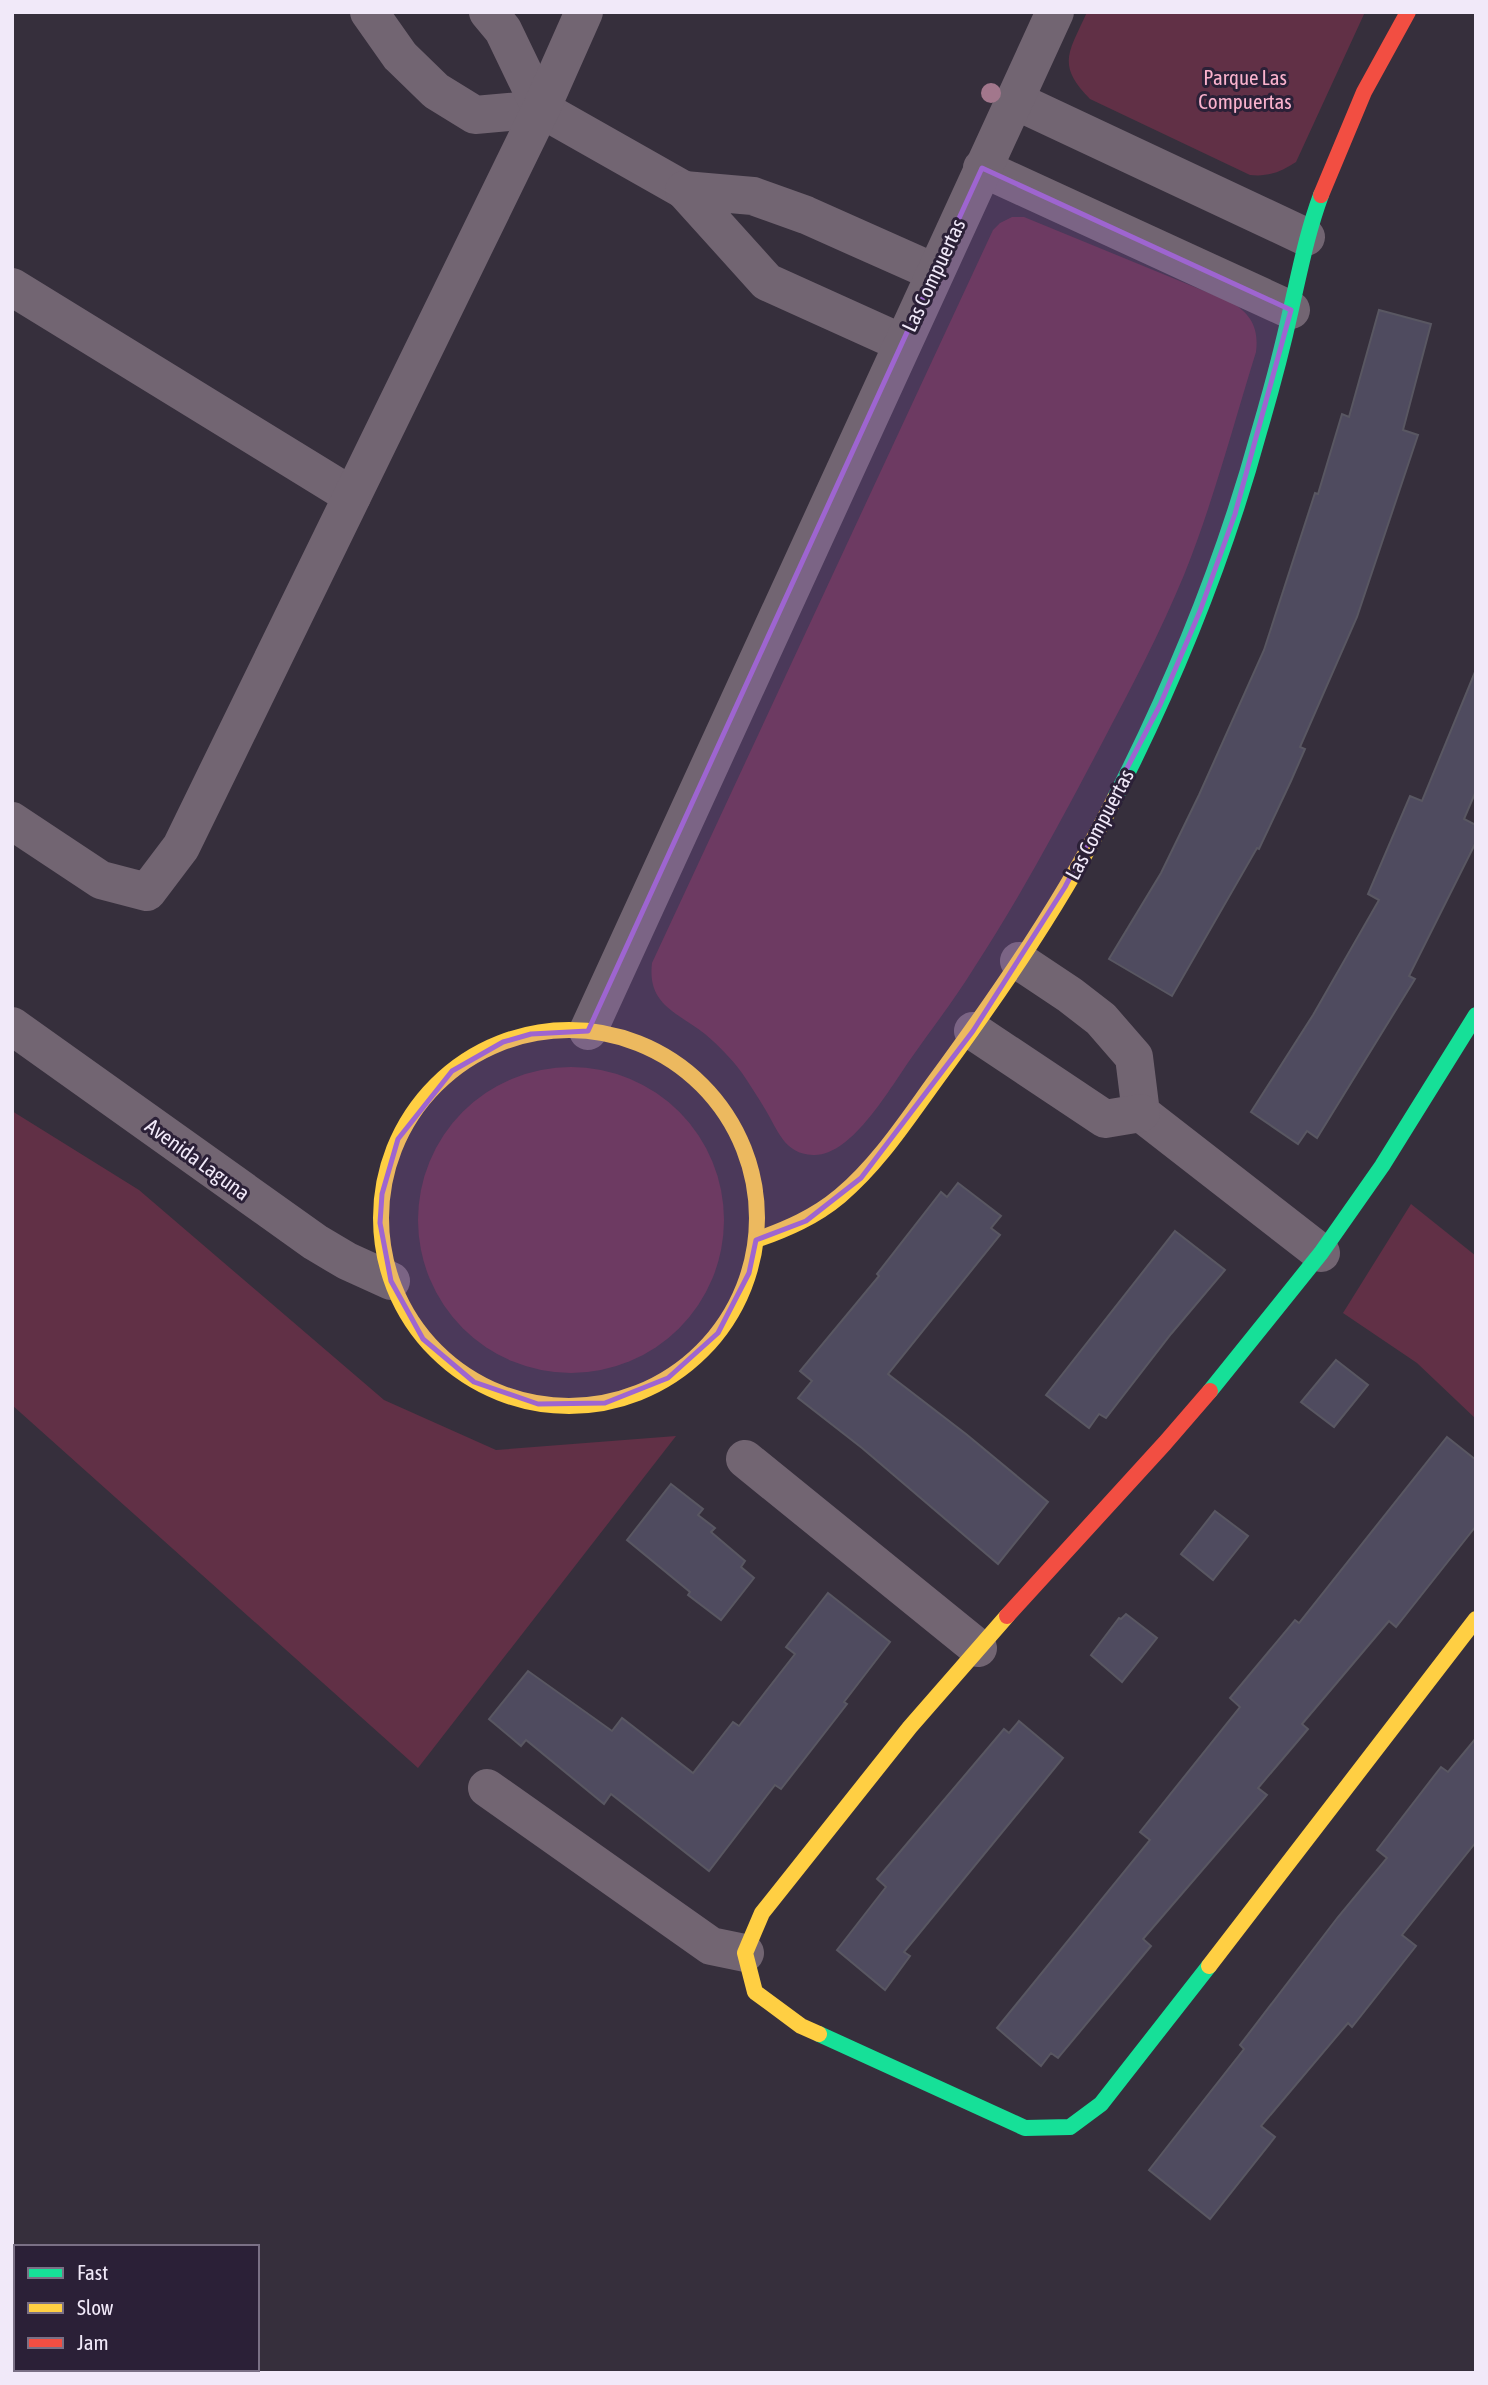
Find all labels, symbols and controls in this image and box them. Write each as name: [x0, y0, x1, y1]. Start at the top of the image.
park label: Parque Las Compuertas: [1198, 65, 1292, 113]
street label: Las Compuertas: [896, 215, 970, 335]
street label: Las Compuertas: [1060, 765, 1138, 883]
street label: Avenida Laguna: [141, 1113, 255, 1205]
legend: [14, 2245, 259, 2371]
text: Fast: [77, 2260, 108, 2284]
text: Slow: [77, 2295, 114, 2319]
text: Jam: [77, 2330, 109, 2354]

